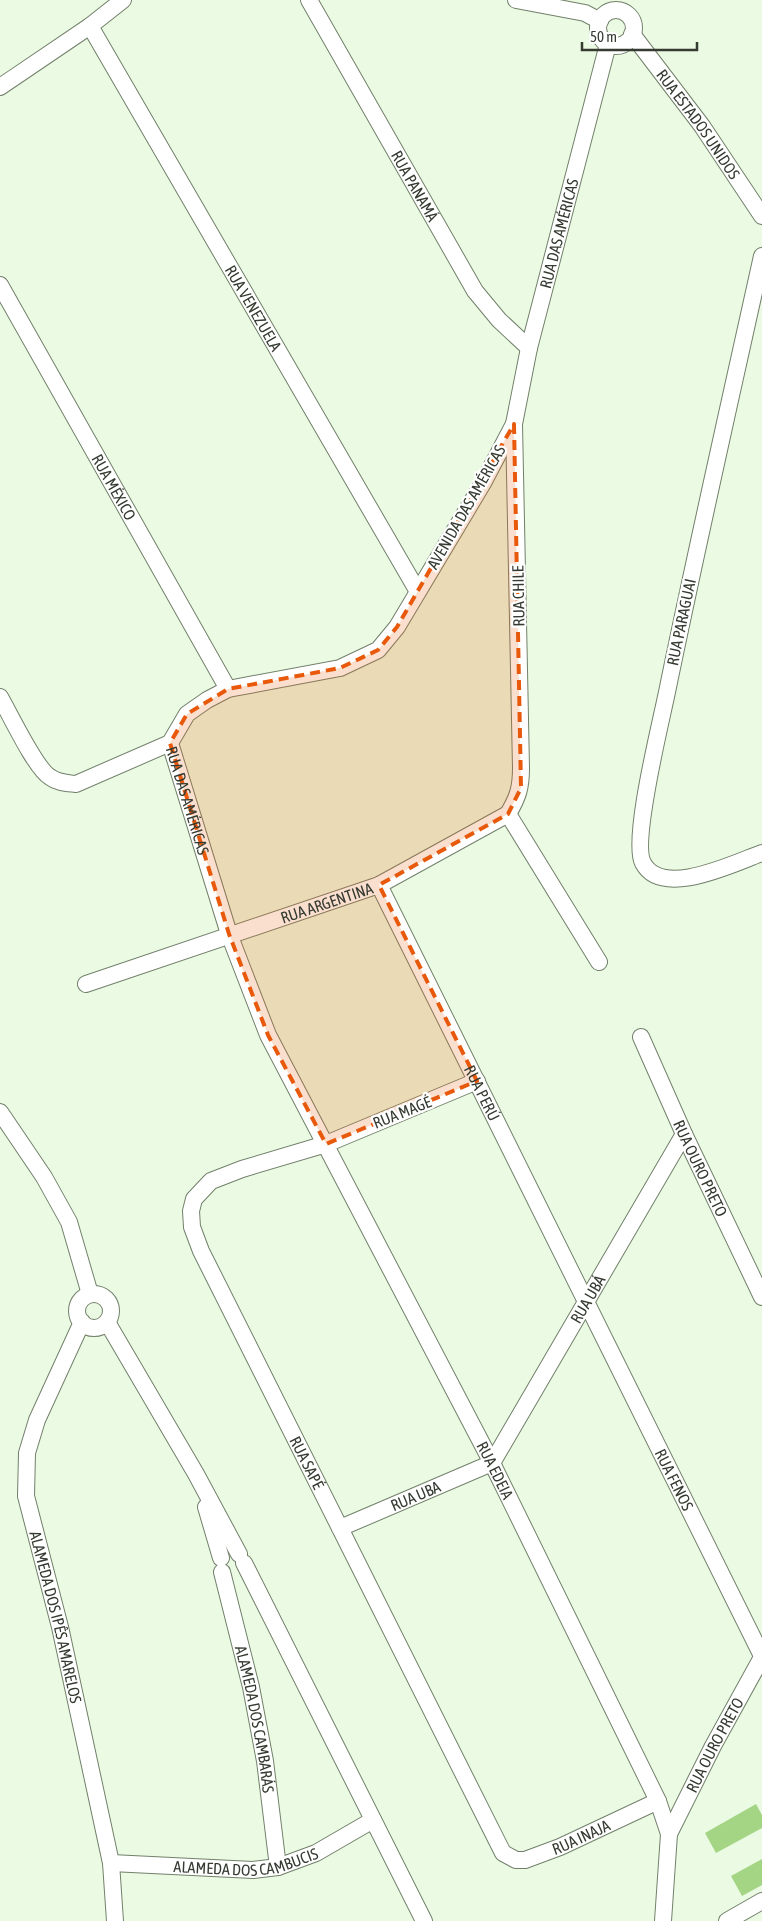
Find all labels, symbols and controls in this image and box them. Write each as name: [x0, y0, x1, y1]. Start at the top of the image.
scale bar: [582, 20, 697, 52]
text: 50 m: [590, 28, 617, 45]
street label: RUA ESTADOS UNIDOS: [653, 66, 744, 183]
street label: RUA PANAMÁ: [388, 147, 442, 225]
street label: RUA DAS AMÉRICAS: [536, 176, 582, 290]
street label: RUA VENEZUELA: [222, 262, 285, 354]
street label: AVENIDA DAS AMÉRICAS: [423, 442, 509, 572]
street label: RUA MÉXICO: [88, 451, 140, 523]
street label: RUA CHILE: [508, 565, 528, 627]
street label: RUA PARAGUAI: [663, 577, 699, 667]
street label: RUA DAS AMÉRICAS: [163, 744, 213, 857]
street label: RUA ARGENTINA: [278, 879, 375, 927]
street label: RUA PERÚ: [461, 1062, 504, 1123]
street label: RUA MAGÉ: [370, 1092, 434, 1132]
street label: RUA OURO PRETO: [670, 1117, 731, 1219]
street label: RUA UBÁ: [567, 1272, 609, 1326]
street label: RUA SAPÉ: [286, 1433, 328, 1492]
street label: RUA EDEIA: [473, 1438, 517, 1502]
street label: RUA FENOS: [652, 1446, 697, 1514]
street label: RUA UBA: [388, 1477, 443, 1514]
street label: ALAMEDA DOS IPÊS AMARELOS: [26, 1529, 85, 1705]
street label: ALAMEDA DOS CAMBARÁS: [232, 1644, 278, 1794]
street label: RUA OURO PRETO: [682, 1694, 747, 1795]
street label: RUA INAJA: [550, 1816, 613, 1858]
street label: ALAMEDA DOS CAMBUCIS: [173, 1844, 321, 1879]

